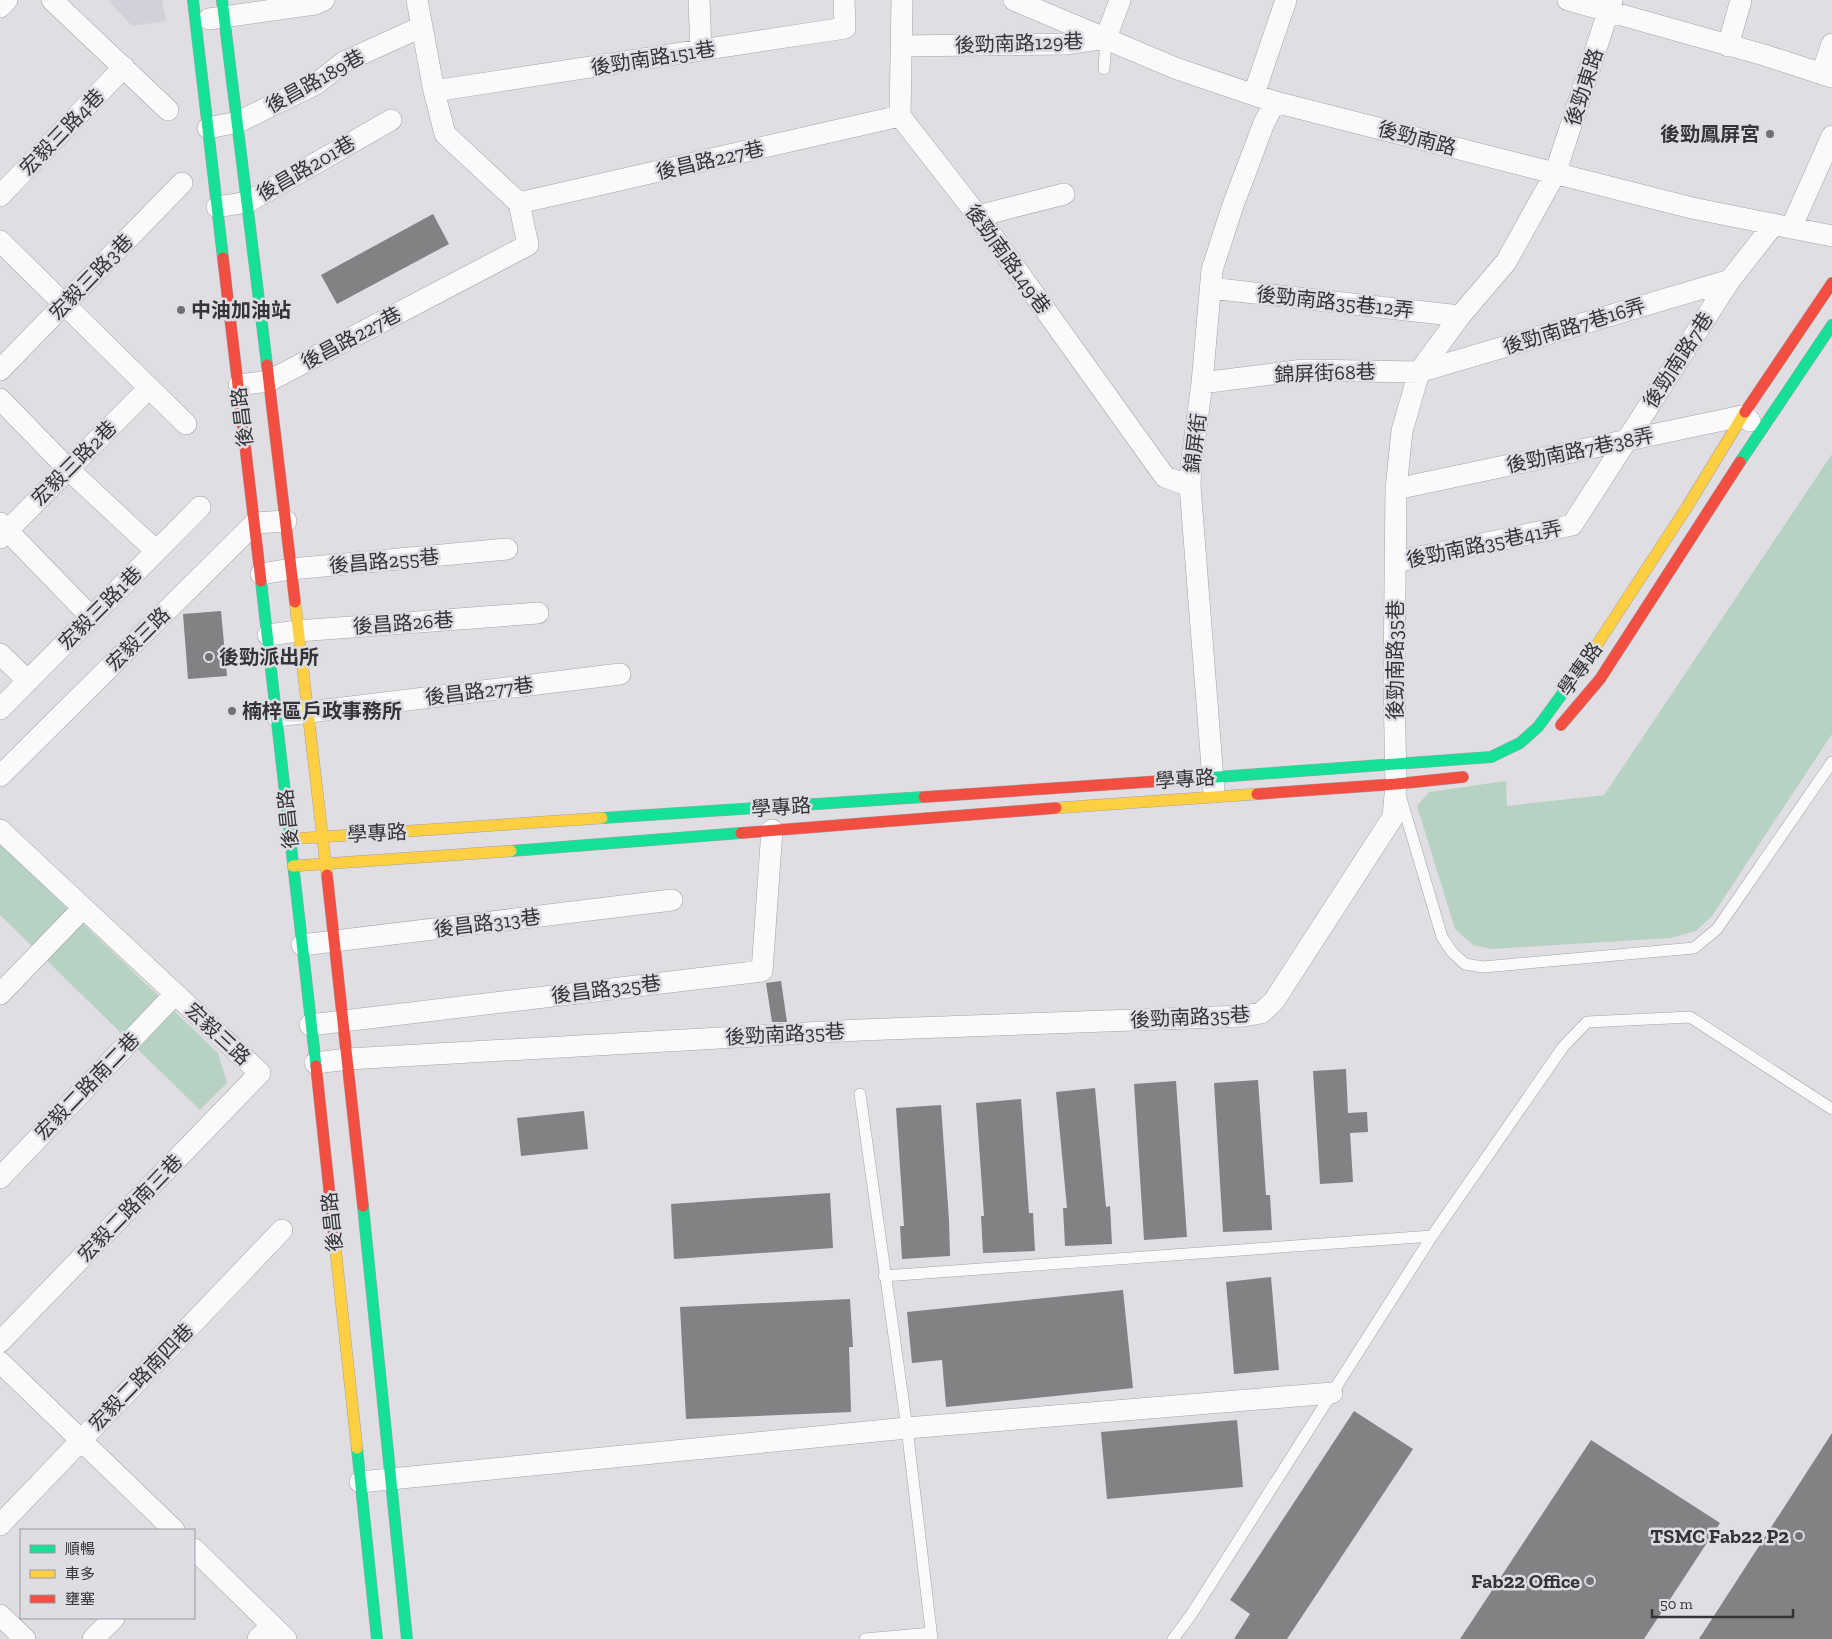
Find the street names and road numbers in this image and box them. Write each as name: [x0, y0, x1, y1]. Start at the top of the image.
street label: 後勁南路129巷: [954, 29, 1084, 57]
street label: 後勁南路151巷: [589, 36, 717, 80]
street label: 後昌路189巷: [261, 44, 369, 118]
street label: 後勁東路: [1560, 45, 1608, 129]
street label: 宏毅三路4巷: [15, 84, 109, 180]
street label: 後勁南路: [1375, 116, 1459, 160]
street label: 後昌路201巷: [253, 130, 359, 206]
street label: 後昌路227巷: [654, 136, 766, 184]
street label: 後勁南路149巷: [960, 200, 1056, 318]
street label: 宏毅三路3巷: [44, 229, 138, 325]
street label: 後勁南路35巷12弄: [1255, 282, 1415, 322]
street label: 後勁南路7巷16弄: [1500, 293, 1648, 359]
street label: 後昌路227巷: [297, 302, 405, 374]
street label: 後勁南路7巷: [1638, 308, 1718, 412]
street label: 錦屏街68巷: [1274, 359, 1376, 387]
street label: 後昌路: [226, 386, 258, 448]
street label: 錦屏街: [1179, 412, 1211, 474]
street label: 宏毅三路2巷: [27, 416, 121, 510]
street label: 後勁南路7巷38弄: [1504, 423, 1656, 477]
street label: 後勁南路35巷41弄: [1404, 516, 1564, 572]
street label: 後昌路255巷: [328, 544, 440, 578]
street label: 宏毅三路1巷: [53, 561, 147, 655]
street label: 後勁南路35巷: [1383, 600, 1407, 720]
street label: 宏毅三路: [101, 602, 175, 676]
street label: 後昌路26巷: [352, 608, 454, 638]
street label: 學專路: [1553, 638, 1607, 700]
street label: 後昌路277巷: [423, 672, 535, 710]
street label: 學專路: [1154, 765, 1216, 793]
street label: 後昌路: [273, 788, 303, 850]
street label: 學專路: [750, 793, 812, 821]
street label: 學專路: [346, 819, 408, 847]
street label: 後昌路313巷: [432, 905, 542, 941]
street label: 後昌路325巷: [550, 970, 662, 1008]
street label: 宏毅三路: [181, 998, 255, 1070]
street label: 後勁南路35巷: [1129, 1002, 1251, 1032]
street label: 後勁南路35巷: [724, 1019, 846, 1049]
street label: 宏毅二路南二巷: [30, 1027, 144, 1145]
street label: 宏毅二路南三巷: [73, 1149, 187, 1267]
street label: 後昌路: [317, 1191, 347, 1253]
street label: 宏毅二路南四巷: [84, 1318, 198, 1436]

